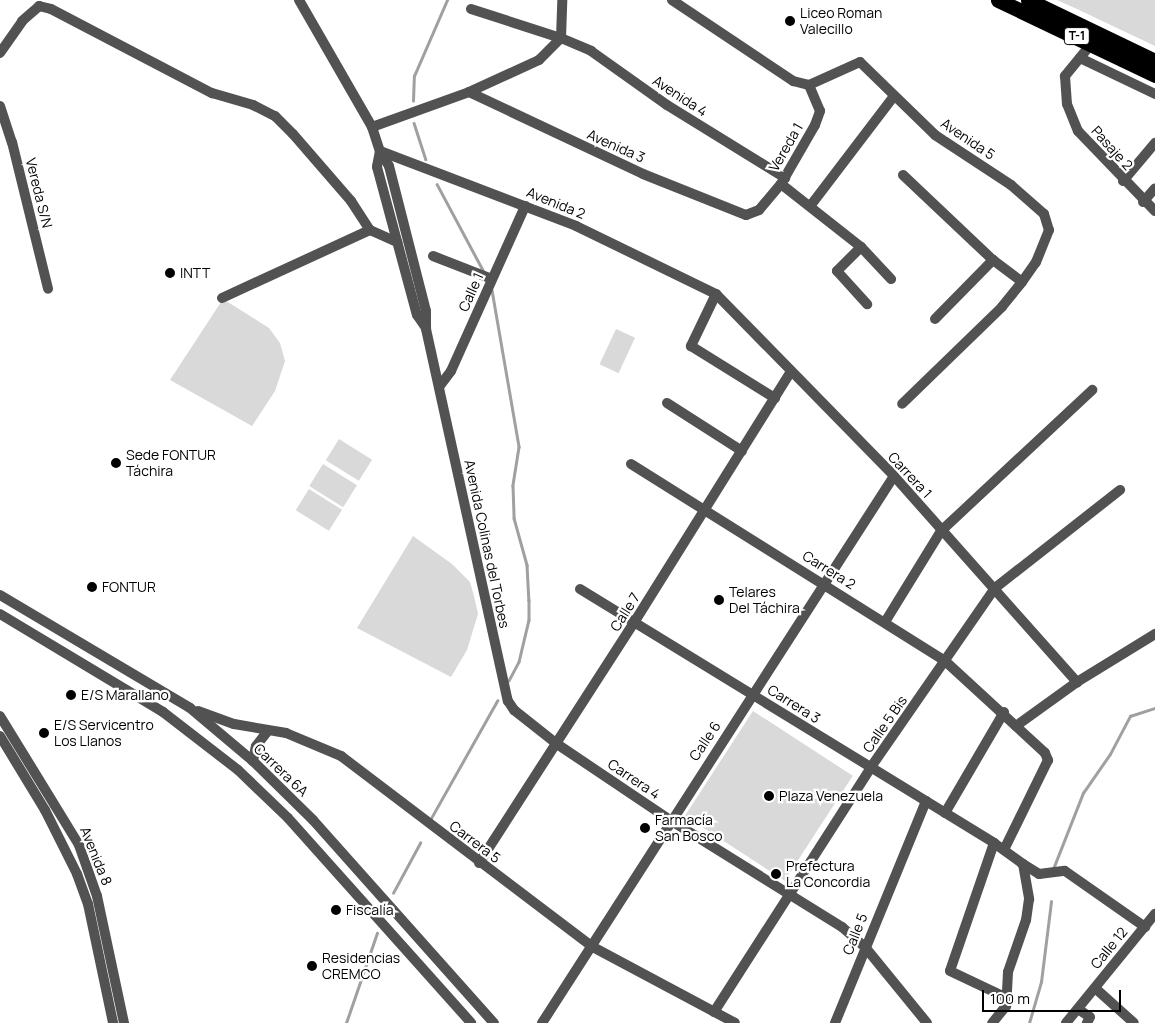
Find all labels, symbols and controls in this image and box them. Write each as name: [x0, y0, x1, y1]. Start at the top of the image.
place label: Liceo Roman Valecillo: [800, 5, 882, 38]
marker: Liceo Roman Valecillo: [784, 15, 796, 27]
road number: T-1: [1063, 27, 1091, 46]
street label: Avenida 4: [650, 72, 710, 120]
street label: Avenida 5: [938, 115, 998, 163]
street label: Vereda 1: [765, 120, 807, 174]
street label: Pasaje 2: [1088, 122, 1136, 174]
street label: Avenida 3: [585, 126, 647, 166]
street label: Vereda S/N: [22, 156, 56, 230]
street label: Avenida 2: [524, 184, 588, 222]
place label: INTT: [180, 265, 210, 281]
marker: INTT: [164, 267, 176, 279]
street label: Calle 1: [455, 270, 487, 314]
place label: Sede FONTUR Táchira: [126, 447, 216, 480]
street label: Carrera 1: [885, 449, 935, 501]
marker: Sede FONTUR Táchira: [110, 457, 122, 469]
street label: Avenida Colinas del Torbes: [461, 458, 513, 630]
street label: Carrera 2: [799, 547, 859, 593]
place label: FONTUR: [102, 579, 156, 595]
marker: FONTUR: [86, 581, 98, 593]
place label: Telares Del Táchira: [729, 584, 800, 616]
street label: Calle 7: [607, 590, 643, 634]
marker: Telares Del Táchira: [713, 594, 725, 606]
street label: Carrera 3: [765, 681, 823, 727]
place label: E/S Marallano: [81, 687, 169, 703]
marker: E/S Marallano: [65, 689, 77, 701]
street label: Calle 5 Bis: [859, 692, 911, 756]
place label: E/S Servicentro Los Llanos: [54, 717, 154, 750]
street label: Calle 6: [686, 718, 724, 764]
marker: E/S Servicentro Los Llanos: [38, 727, 50, 739]
street label: Carrera 6A: [250, 740, 312, 800]
street label: Carrera 4: [605, 755, 663, 803]
place label: Plaza Venezuela: [779, 788, 883, 804]
marker: Plaza Venezuela: [763, 790, 775, 802]
place label: Farmacía San Bosco: [655, 812, 722, 844]
street label: Carrera 5: [446, 817, 504, 867]
marker: Farmacía San Bosco: [639, 822, 651, 834]
street label: Avenida 8: [77, 824, 115, 888]
place label: Prefectura La Concordia: [786, 858, 870, 890]
marker: Prefectura La Concordia: [770, 868, 782, 880]
place label: Fiscalía: [346, 902, 393, 918]
marker: Fiscalía: [330, 904, 342, 916]
street label: Calle 5: [839, 911, 871, 957]
street label: Calle 12: [1087, 924, 1131, 972]
place label: Residencias CREMCO: [322, 950, 400, 982]
marker: Residencias CREMCO: [306, 960, 318, 972]
scale bar: [985, 980, 1124, 1012]
text: 100 m: [990, 988, 1030, 1009]

